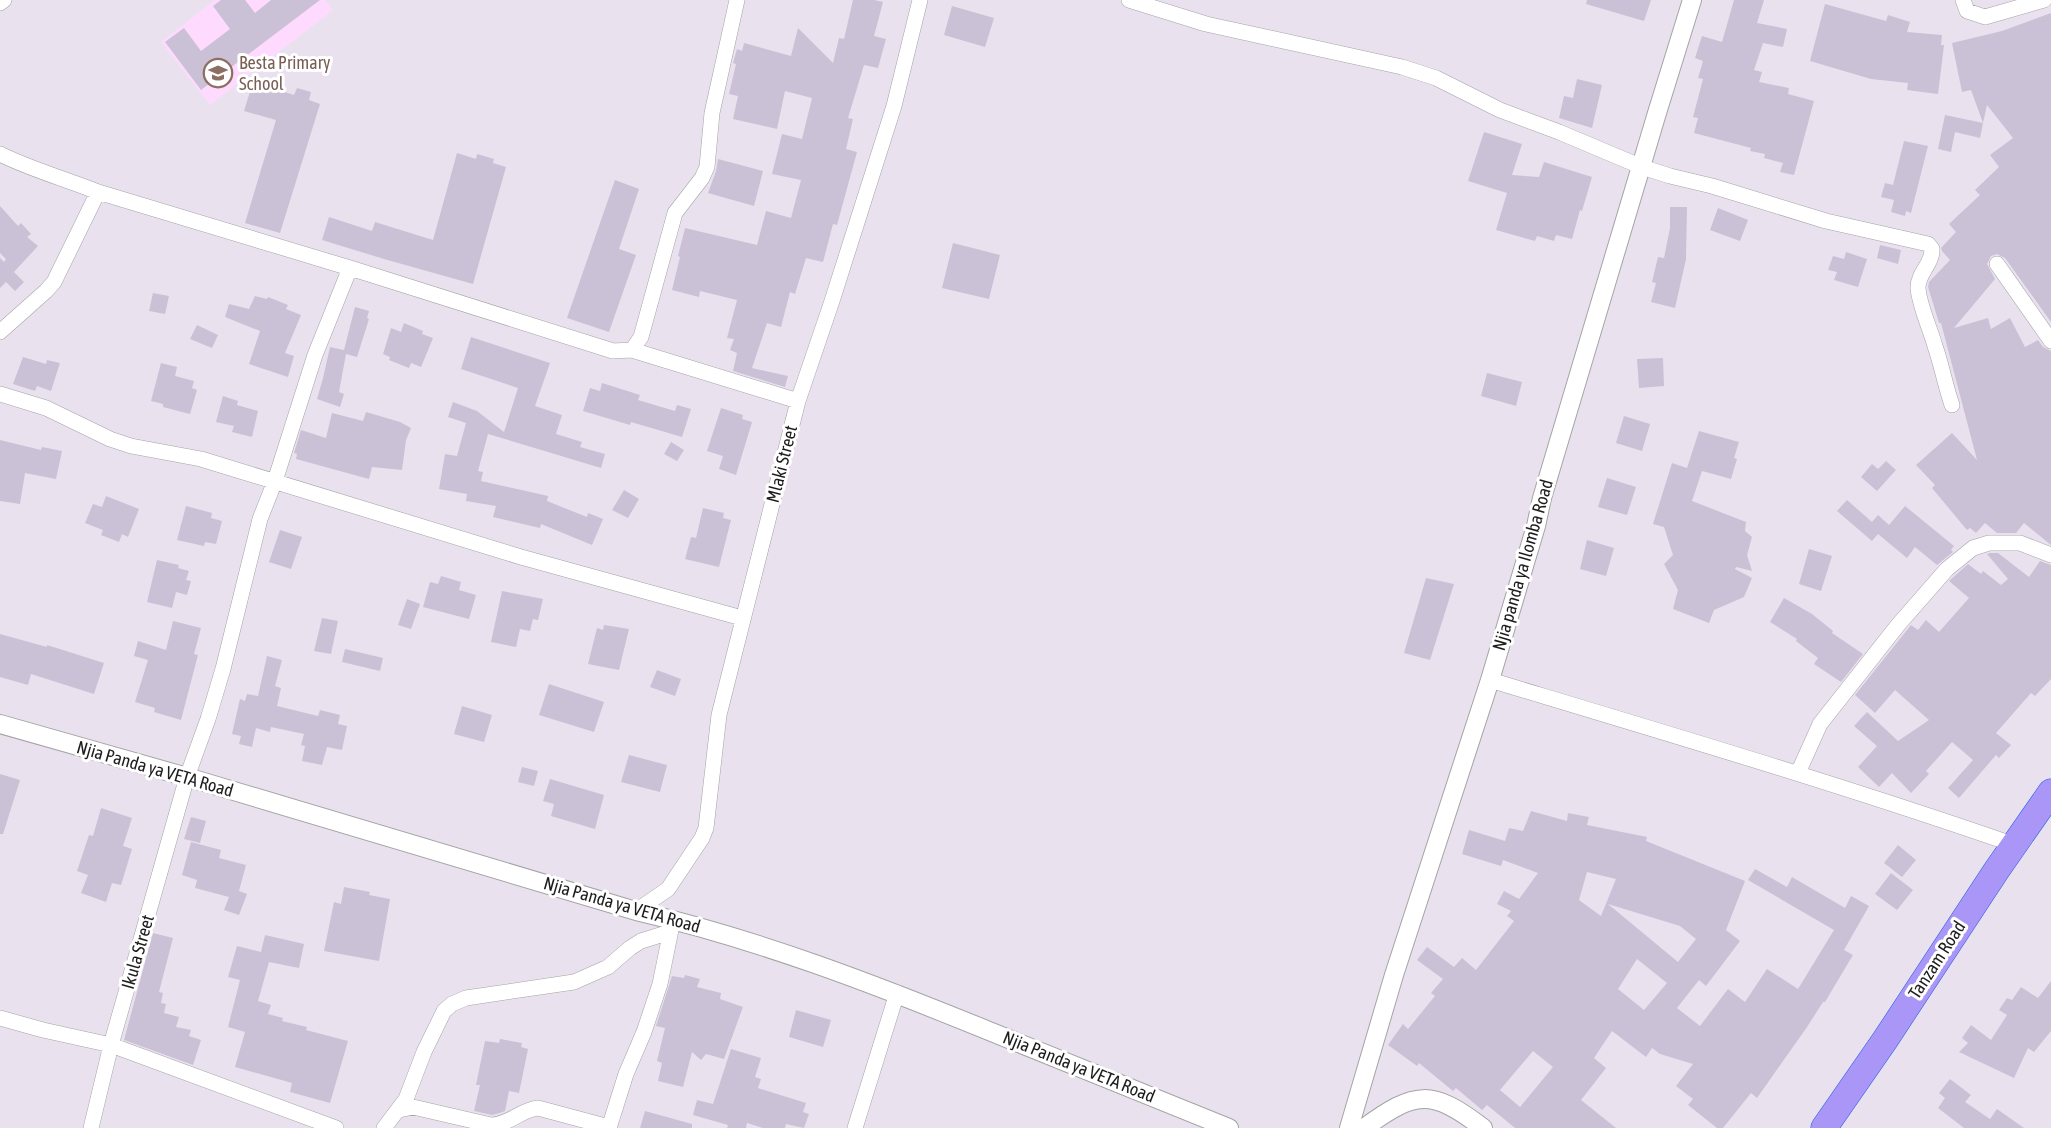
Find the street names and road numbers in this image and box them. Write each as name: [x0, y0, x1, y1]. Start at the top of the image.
street label: Mlaki Street: [762, 423, 801, 505]
street label: Njia panda ya Ilomba Road: [1488, 477, 1557, 653]
street label: Njia Panda ya VETA Road: [74, 736, 236, 801]
street label: Njia Panda ya VETA Road: [541, 872, 703, 937]
street label: Ikula Street: [117, 912, 158, 991]
street label: Tanzam Road: [1904, 917, 1969, 1003]
street label: Njia Panda ya VETA Road: [1000, 1026, 1158, 1107]

